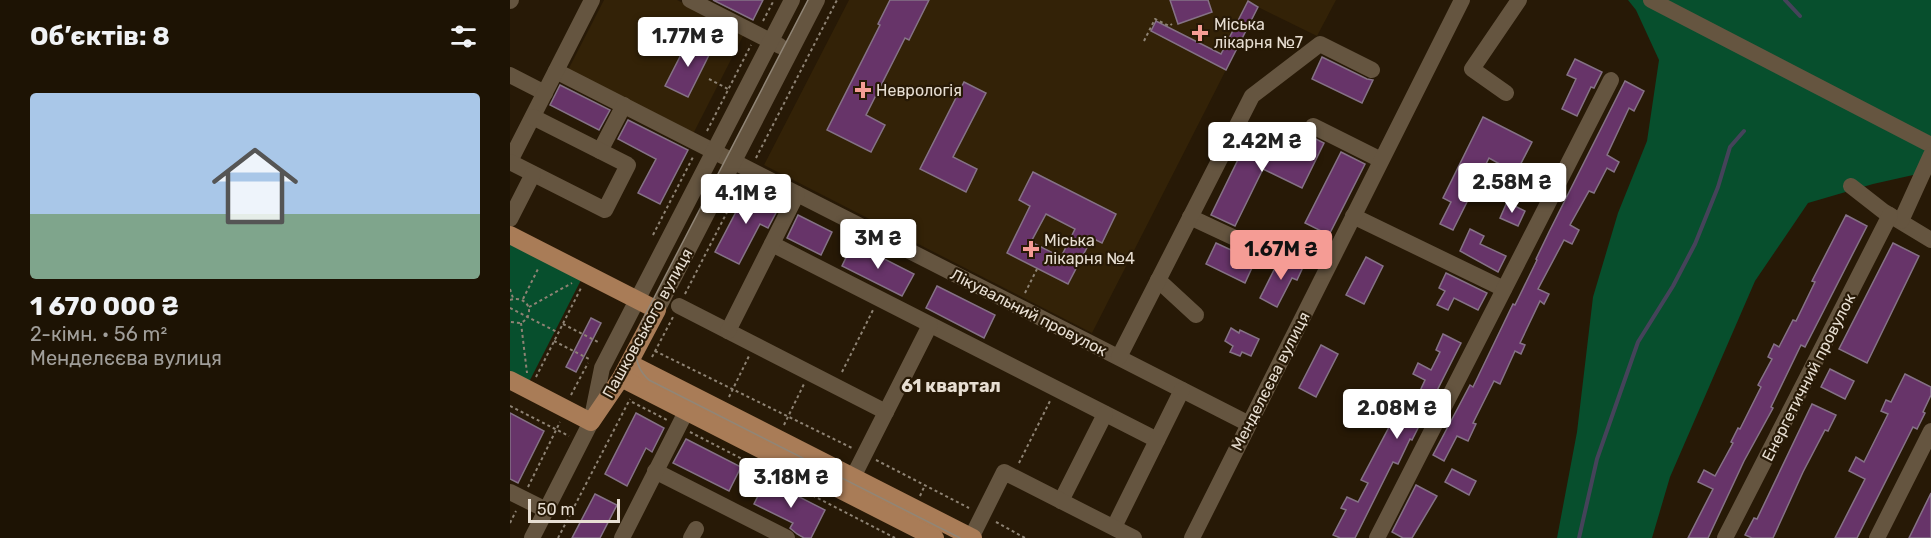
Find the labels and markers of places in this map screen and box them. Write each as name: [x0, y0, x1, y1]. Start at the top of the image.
place label: Міська лікарня №7: [1214, 15, 1303, 52]
pin: 1.77M ₴: [633, 17, 743, 68]
marker: Міська лікарня №7: [1191, 24, 1209, 42]
marker: Неврологія: [854, 81, 872, 99]
place label: Неврологія: [876, 81, 962, 100]
pin: 2.42M ₴: [1207, 122, 1317, 173]
pin: 2.58M ₴: [1457, 163, 1567, 214]
pin: 4.1M ₴: [697, 174, 795, 225]
pin: 3M ₴: [842, 219, 914, 270]
pin: 1.67M ₴: [1226, 230, 1336, 281]
place label: Міська лікарня №4: [1044, 231, 1135, 268]
marker: Міська лікарня №4: [1022, 240, 1040, 258]
pin: 2.08M ₴: [1342, 389, 1452, 440]
pin: 3.18M ₴: [736, 458, 846, 509]

